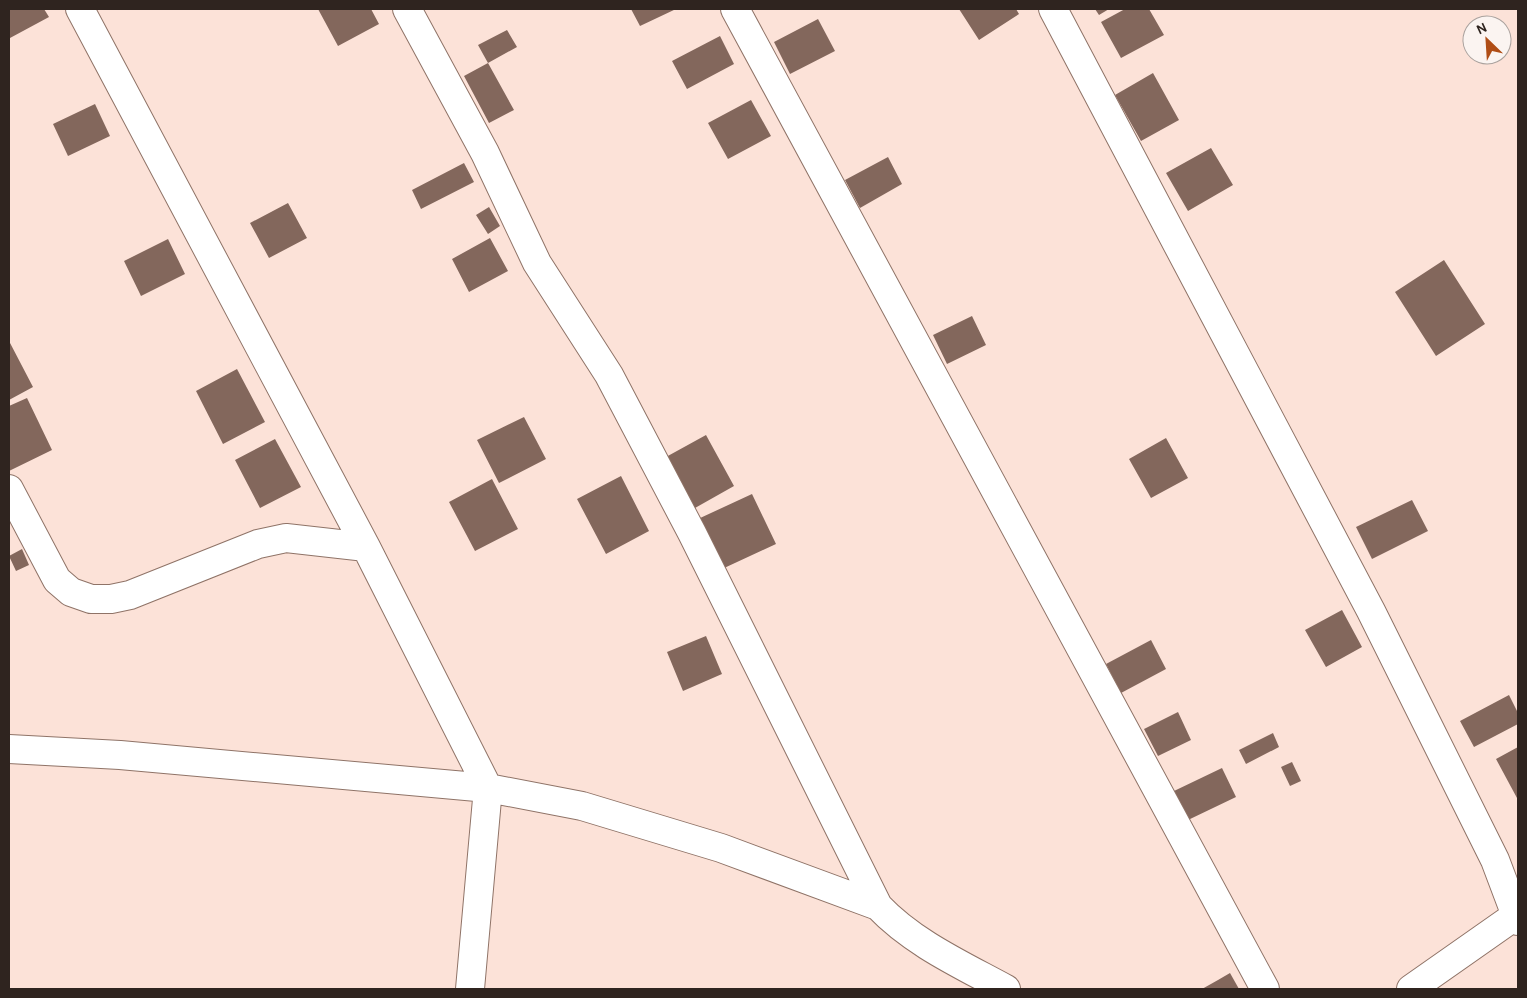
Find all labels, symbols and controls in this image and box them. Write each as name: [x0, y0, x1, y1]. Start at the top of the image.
north arrow: [1462, 15, 1512, 65]
text: N: [1474, 19, 1490, 38]

